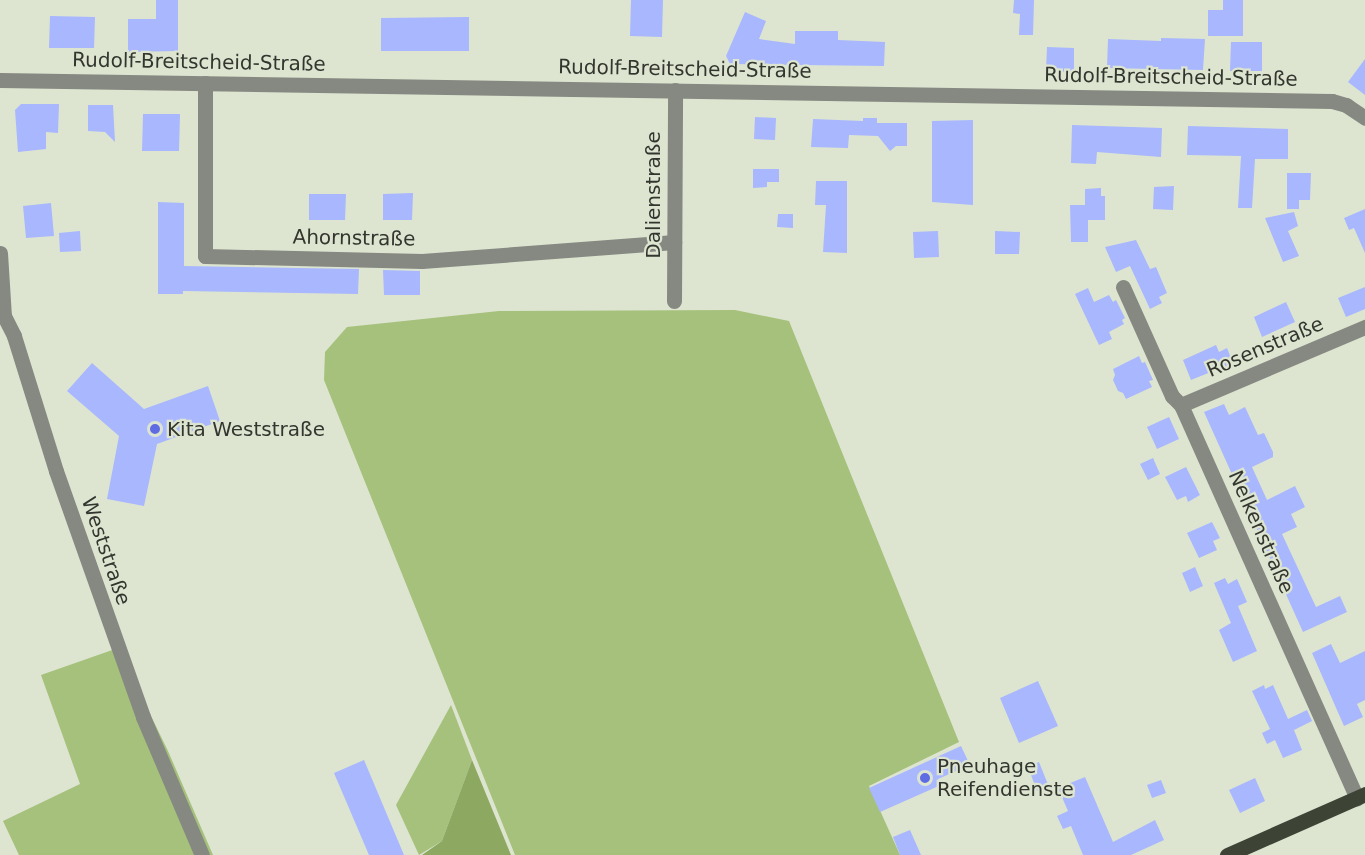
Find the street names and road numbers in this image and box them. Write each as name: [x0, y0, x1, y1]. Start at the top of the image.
street label: Rudolf-Breitscheid-Straße: [72, 48, 326, 76]
street label: Rudolf-Breitscheid-Straße: [558, 55, 812, 83]
street label: Rudolf-Breitscheid-Straße: [1044, 63, 1298, 91]
street label: Dalienstraße: [641, 131, 665, 259]
street label: Ahornstraße: [292, 225, 416, 251]
street label: Rosenstraße: [1203, 312, 1327, 382]
street label: Nelkenstraße: [1223, 467, 1299, 597]
street label: Weststraße: [76, 494, 136, 608]

